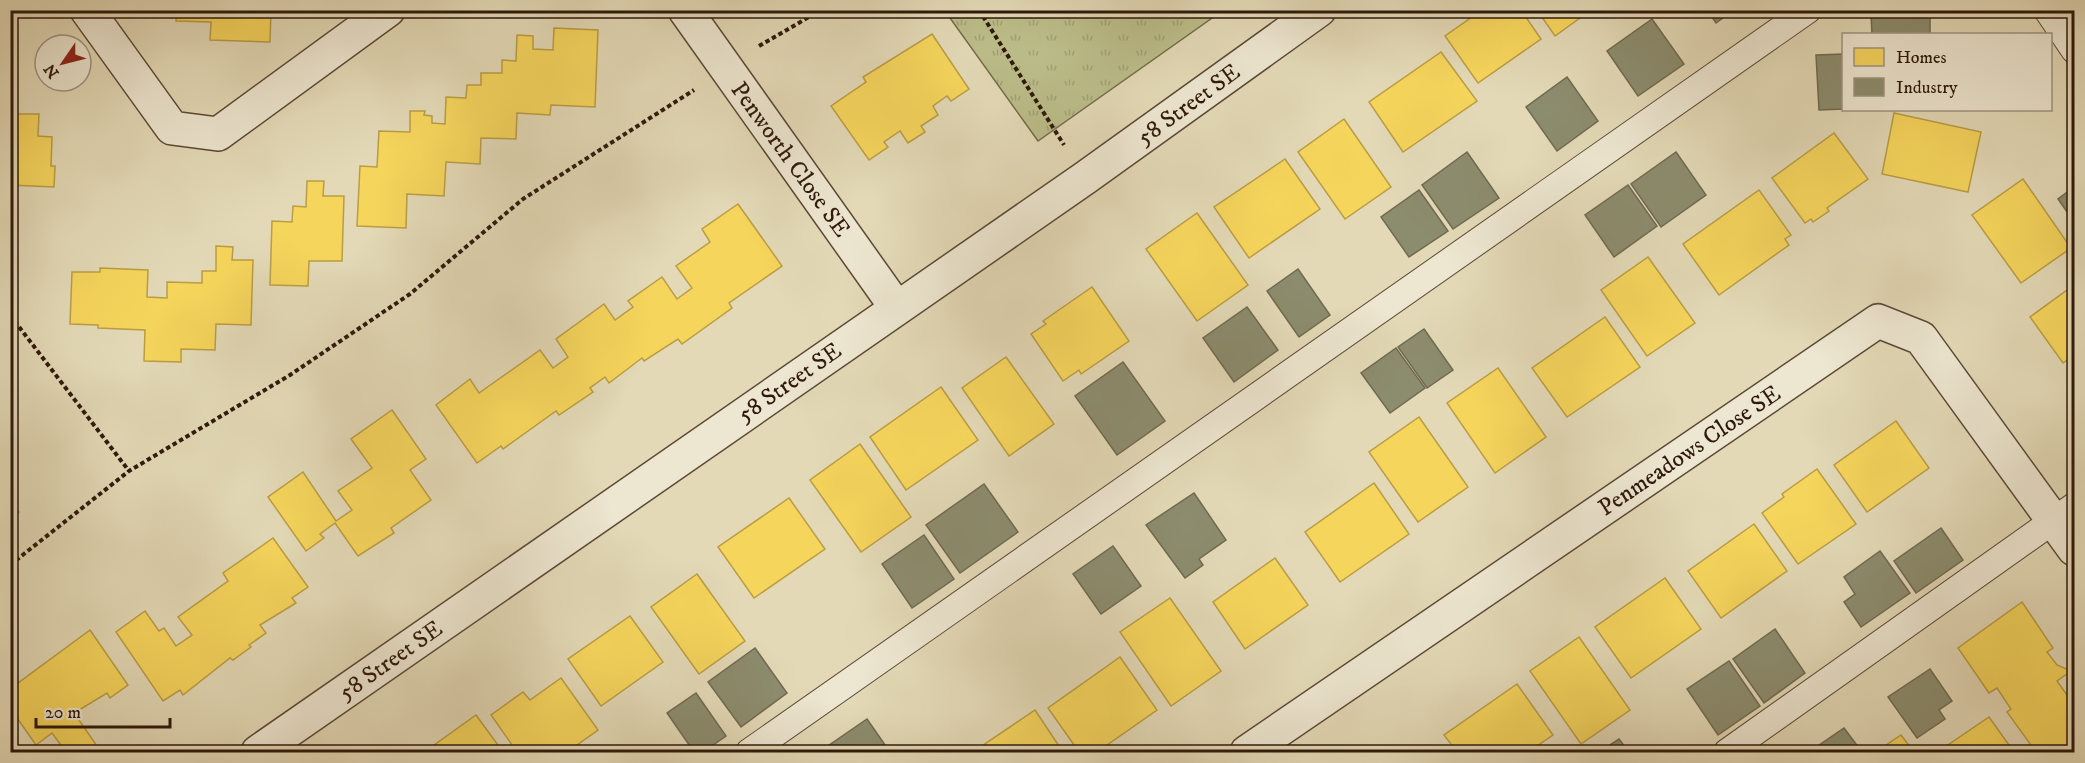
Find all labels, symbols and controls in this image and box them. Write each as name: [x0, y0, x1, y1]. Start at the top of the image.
north arrow: [33, 33, 93, 93]
legend: [1842, 33, 2052, 111]
text: Homes: [1896, 47, 1947, 69]
street label: 58 Street SE: [1131, 57, 1246, 152]
text: N: [40, 60, 63, 82]
street label: Penworth Close SE: [724, 76, 857, 243]
text: Industry: [1896, 77, 1958, 99]
street label: 58 Street SE: [732, 336, 848, 430]
street label: Penmeadows Close SE: [1593, 379, 1787, 523]
street label: 58 Street SE: [333, 614, 449, 708]
scale bar: [36, 691, 170, 729]
text: 20 m: [45, 702, 81, 724]

